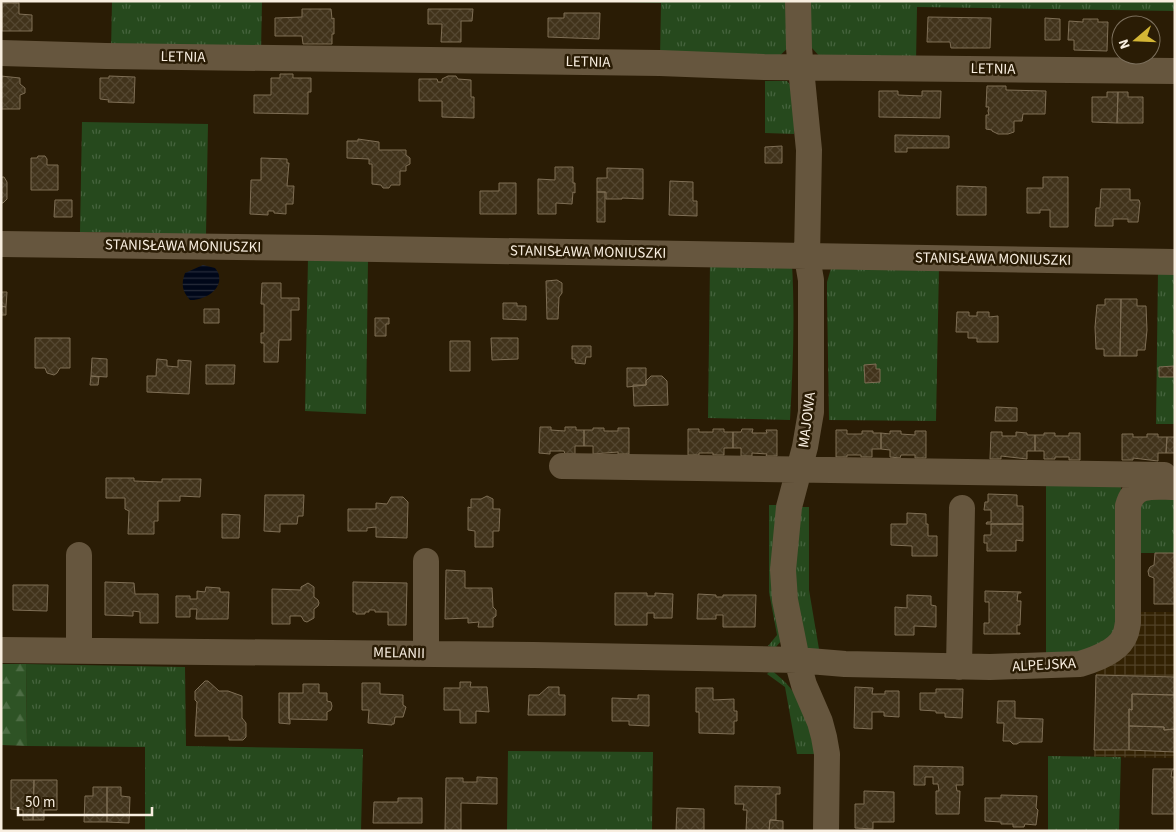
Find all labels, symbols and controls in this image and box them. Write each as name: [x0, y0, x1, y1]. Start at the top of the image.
north arrow: [1111, 15, 1161, 65]
text: N: [1114, 36, 1136, 52]
street label: LETNIA: [160, 46, 207, 68]
street label: LETNIA: [565, 51, 612, 73]
street label: LETNIA: [970, 58, 1017, 80]
street label: STANISŁAWA MONIUSZKI: [105, 234, 261, 258]
street label: STANISŁAWA MONIUSZKI: [510, 240, 666, 264]
street label: STANISŁAWA MONIUSZKI: [915, 247, 1071, 271]
street label: MAJOWA: [793, 390, 821, 449]
street label: MELANII: [373, 642, 425, 664]
street label: ALPEJSKA: [1012, 653, 1077, 677]
scale bar: [18, 784, 151, 816]
text: 50 m: [25, 792, 55, 813]

